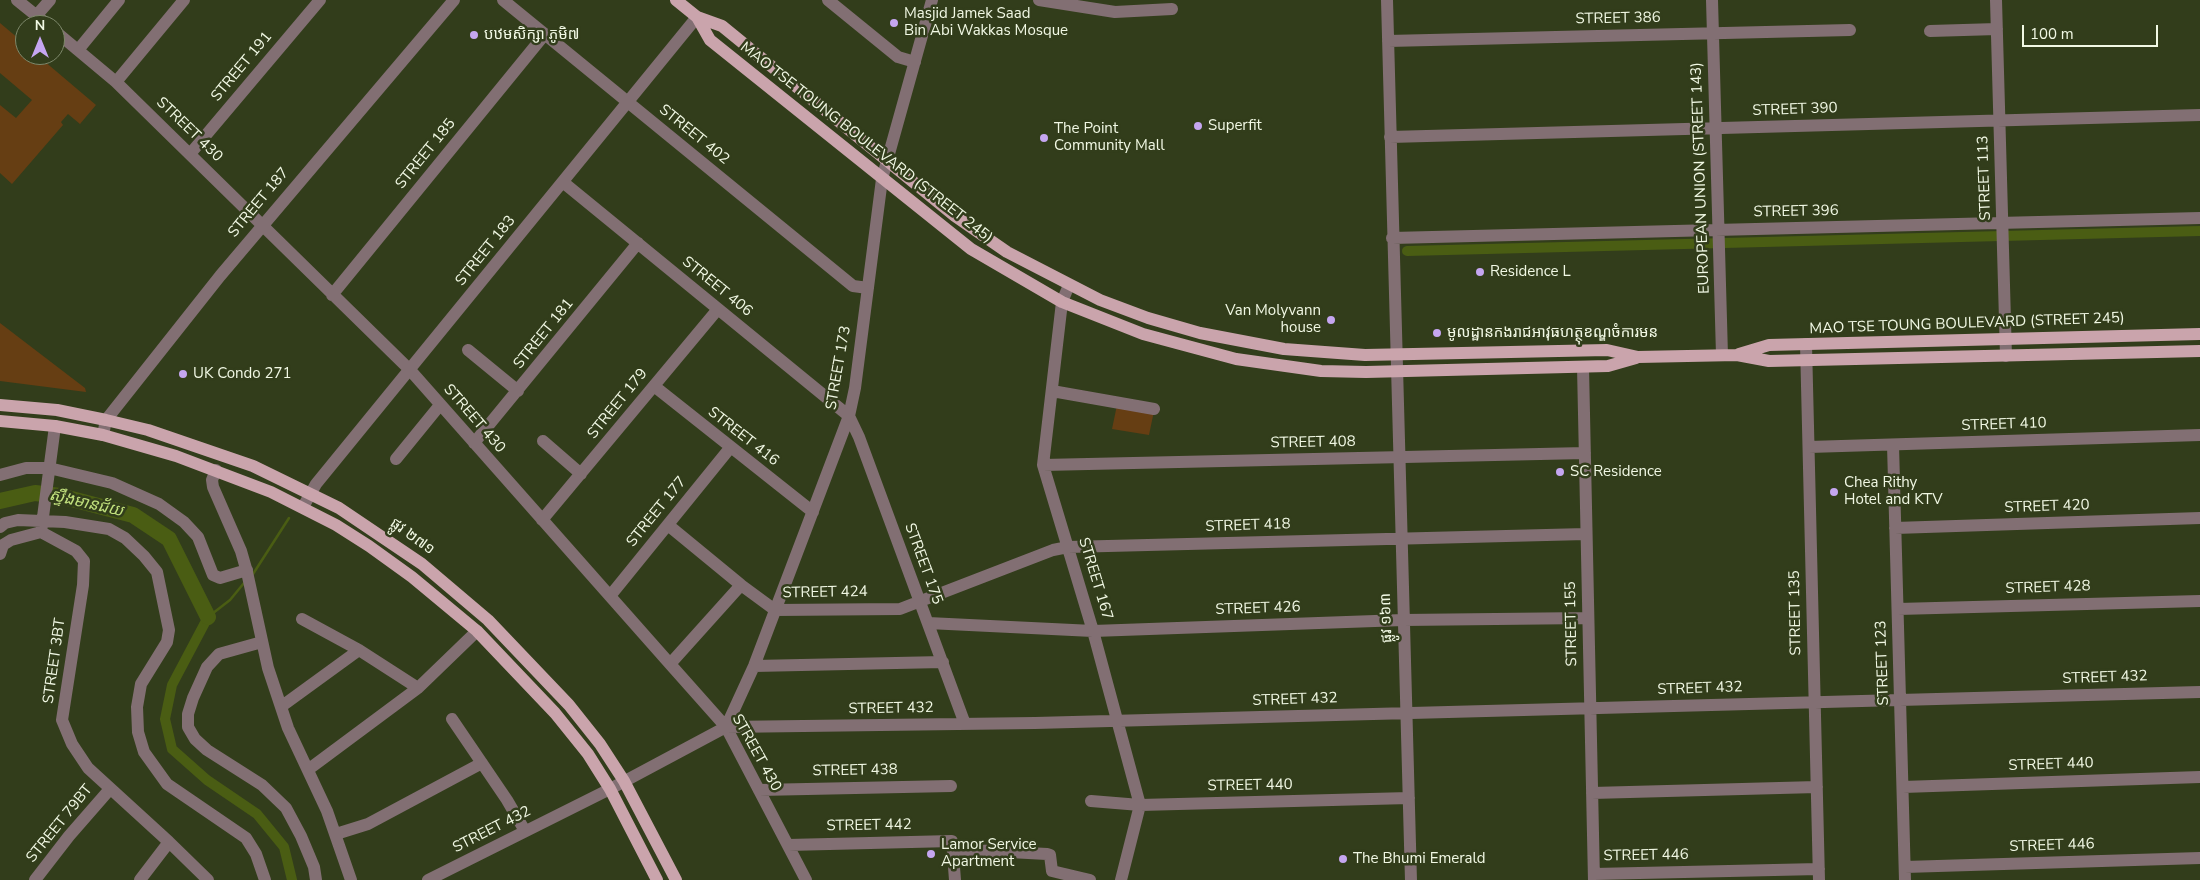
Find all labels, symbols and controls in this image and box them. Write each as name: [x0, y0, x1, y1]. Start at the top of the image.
place label: Masjid Jamek Saad Bin Abi Wakkas Mosque: [904, 5, 1068, 40]
street label: STREET 386: [1575, 9, 1661, 29]
north arrow: [15, 15, 65, 65]
scale bar: [2025, 15, 2161, 47]
text: N: [35, 16, 45, 35]
marker: Masjid Jamek Saad Bin Abi Wakkas Mosque: [888, 17, 900, 29]
text: 100 m: [2030, 24, 2074, 44]
place label: បឋមសិក្សា ភូមិ៧: [484, 26, 579, 44]
street label: STREET 191: [208, 29, 276, 105]
marker: បឋមសិក្សា ភូមិ៧: [468, 29, 480, 41]
street label: MAO TSE TOUNG BOULEVARD (STREET 245): [736, 39, 996, 247]
street label: EUROPEAN UNION (STREET 143): [1688, 62, 1714, 294]
street label: STREET 430: [152, 94, 226, 166]
street label: STREET 390: [1752, 100, 1838, 120]
street label: STREET 402: [655, 101, 733, 169]
street label: STREET 185: [392, 115, 460, 193]
place label: Superfit: [1208, 117, 1262, 135]
place label: The Point Community Mall: [1054, 120, 1165, 155]
marker: Superfit: [1192, 120, 1204, 132]
marker: The Point Community Mall: [1038, 132, 1050, 144]
street label: STREET 113: [1975, 135, 1995, 221]
street label: STREET 187: [225, 165, 293, 241]
street label: STREET 396: [1753, 202, 1839, 222]
street label: STREET 183: [452, 212, 520, 290]
street label: STREET 406: [678, 253, 756, 321]
place label: Residence L: [1490, 263, 1571, 281]
marker: Residence L: [1474, 266, 1486, 278]
street label: STREET 181: [510, 295, 578, 373]
place label: Van Molyvann house: [1225, 302, 1321, 337]
street label: MAO TSE TOUNG BOULEVARD (STREET 245): [1809, 309, 2125, 339]
marker: Van Molyvann house: [1325, 314, 1337, 326]
street label: STREET 173: [823, 324, 855, 412]
place label: មូលដ្ឋានកងរាជអាវុធហត្ថុខណ្ឌចំការមន: [1447, 324, 1658, 342]
marker: មូលដ្ឋានកងរាជអាវុធហត្ថុខណ្ឌចំការមន: [1431, 327, 1443, 339]
place label: UK Condo 271: [193, 365, 292, 383]
street label: STREET 179: [584, 365, 652, 443]
marker: UK Condo 271: [177, 368, 189, 380]
street label: STREET 430: [439, 381, 509, 457]
street label: STREET 416: [704, 404, 782, 470]
street label: STREET 410: [1961, 415, 2047, 435]
street label: STREET 408: [1270, 433, 1356, 453]
place label: SC Residence: [1570, 463, 1662, 481]
marker: SC Residence: [1554, 466, 1566, 478]
street label: STREET 177: [623, 473, 691, 551]
place label: Chea Rithy Hotel and KTV: [1844, 474, 1943, 509]
water label: ស្ទឹងមានជ័យ: [47, 486, 125, 522]
marker: Chea Rithy Hotel and KTV: [1828, 486, 1840, 498]
street label: STREET 420: [2004, 497, 2090, 517]
street label: ផ្លូវ ២៧១: [386, 515, 438, 559]
street label: STREET 418: [1205, 516, 1291, 536]
street label: STREET 175: [900, 521, 946, 607]
street label: STREET 167: [1074, 536, 1116, 622]
street label: STREET 135: [1786, 570, 1806, 656]
street label: STREET 428: [2005, 578, 2091, 598]
street label: STREET 155: [1562, 581, 1582, 667]
street label: STREET 424: [782, 583, 868, 603]
street label: ផ្លូវ ១៦៣: [1377, 593, 1397, 643]
street label: STREET 426: [1215, 599, 1301, 619]
street label: STREET 3BT: [40, 617, 70, 705]
street label: STREET 123: [1873, 620, 1893, 706]
street label: STREET 432: [2062, 668, 2148, 688]
street label: STREET 432: [1657, 679, 1743, 699]
street label: STREET 432: [1252, 690, 1338, 710]
street label: STREET 432: [848, 699, 934, 719]
street label: STREET 430: [727, 711, 785, 795]
street label: STREET 440: [2008, 755, 2094, 775]
street label: STREET 438: [812, 761, 898, 781]
street label: STREET 440: [1207, 776, 1293, 796]
street label: STREET 79BT: [23, 781, 97, 867]
street label: STREET 432: [450, 803, 534, 857]
street label: STREET 442: [826, 816, 912, 836]
place label: Lamor Service Apartment: [941, 836, 1037, 871]
street label: STREET 446: [2009, 836, 2095, 856]
street label: STREET 446: [1603, 846, 1689, 866]
marker: Lamor Service Apartment: [925, 848, 937, 860]
place label: The Bhumi Emerald: [1353, 850, 1486, 868]
marker: The Bhumi Emerald: [1337, 853, 1349, 865]

